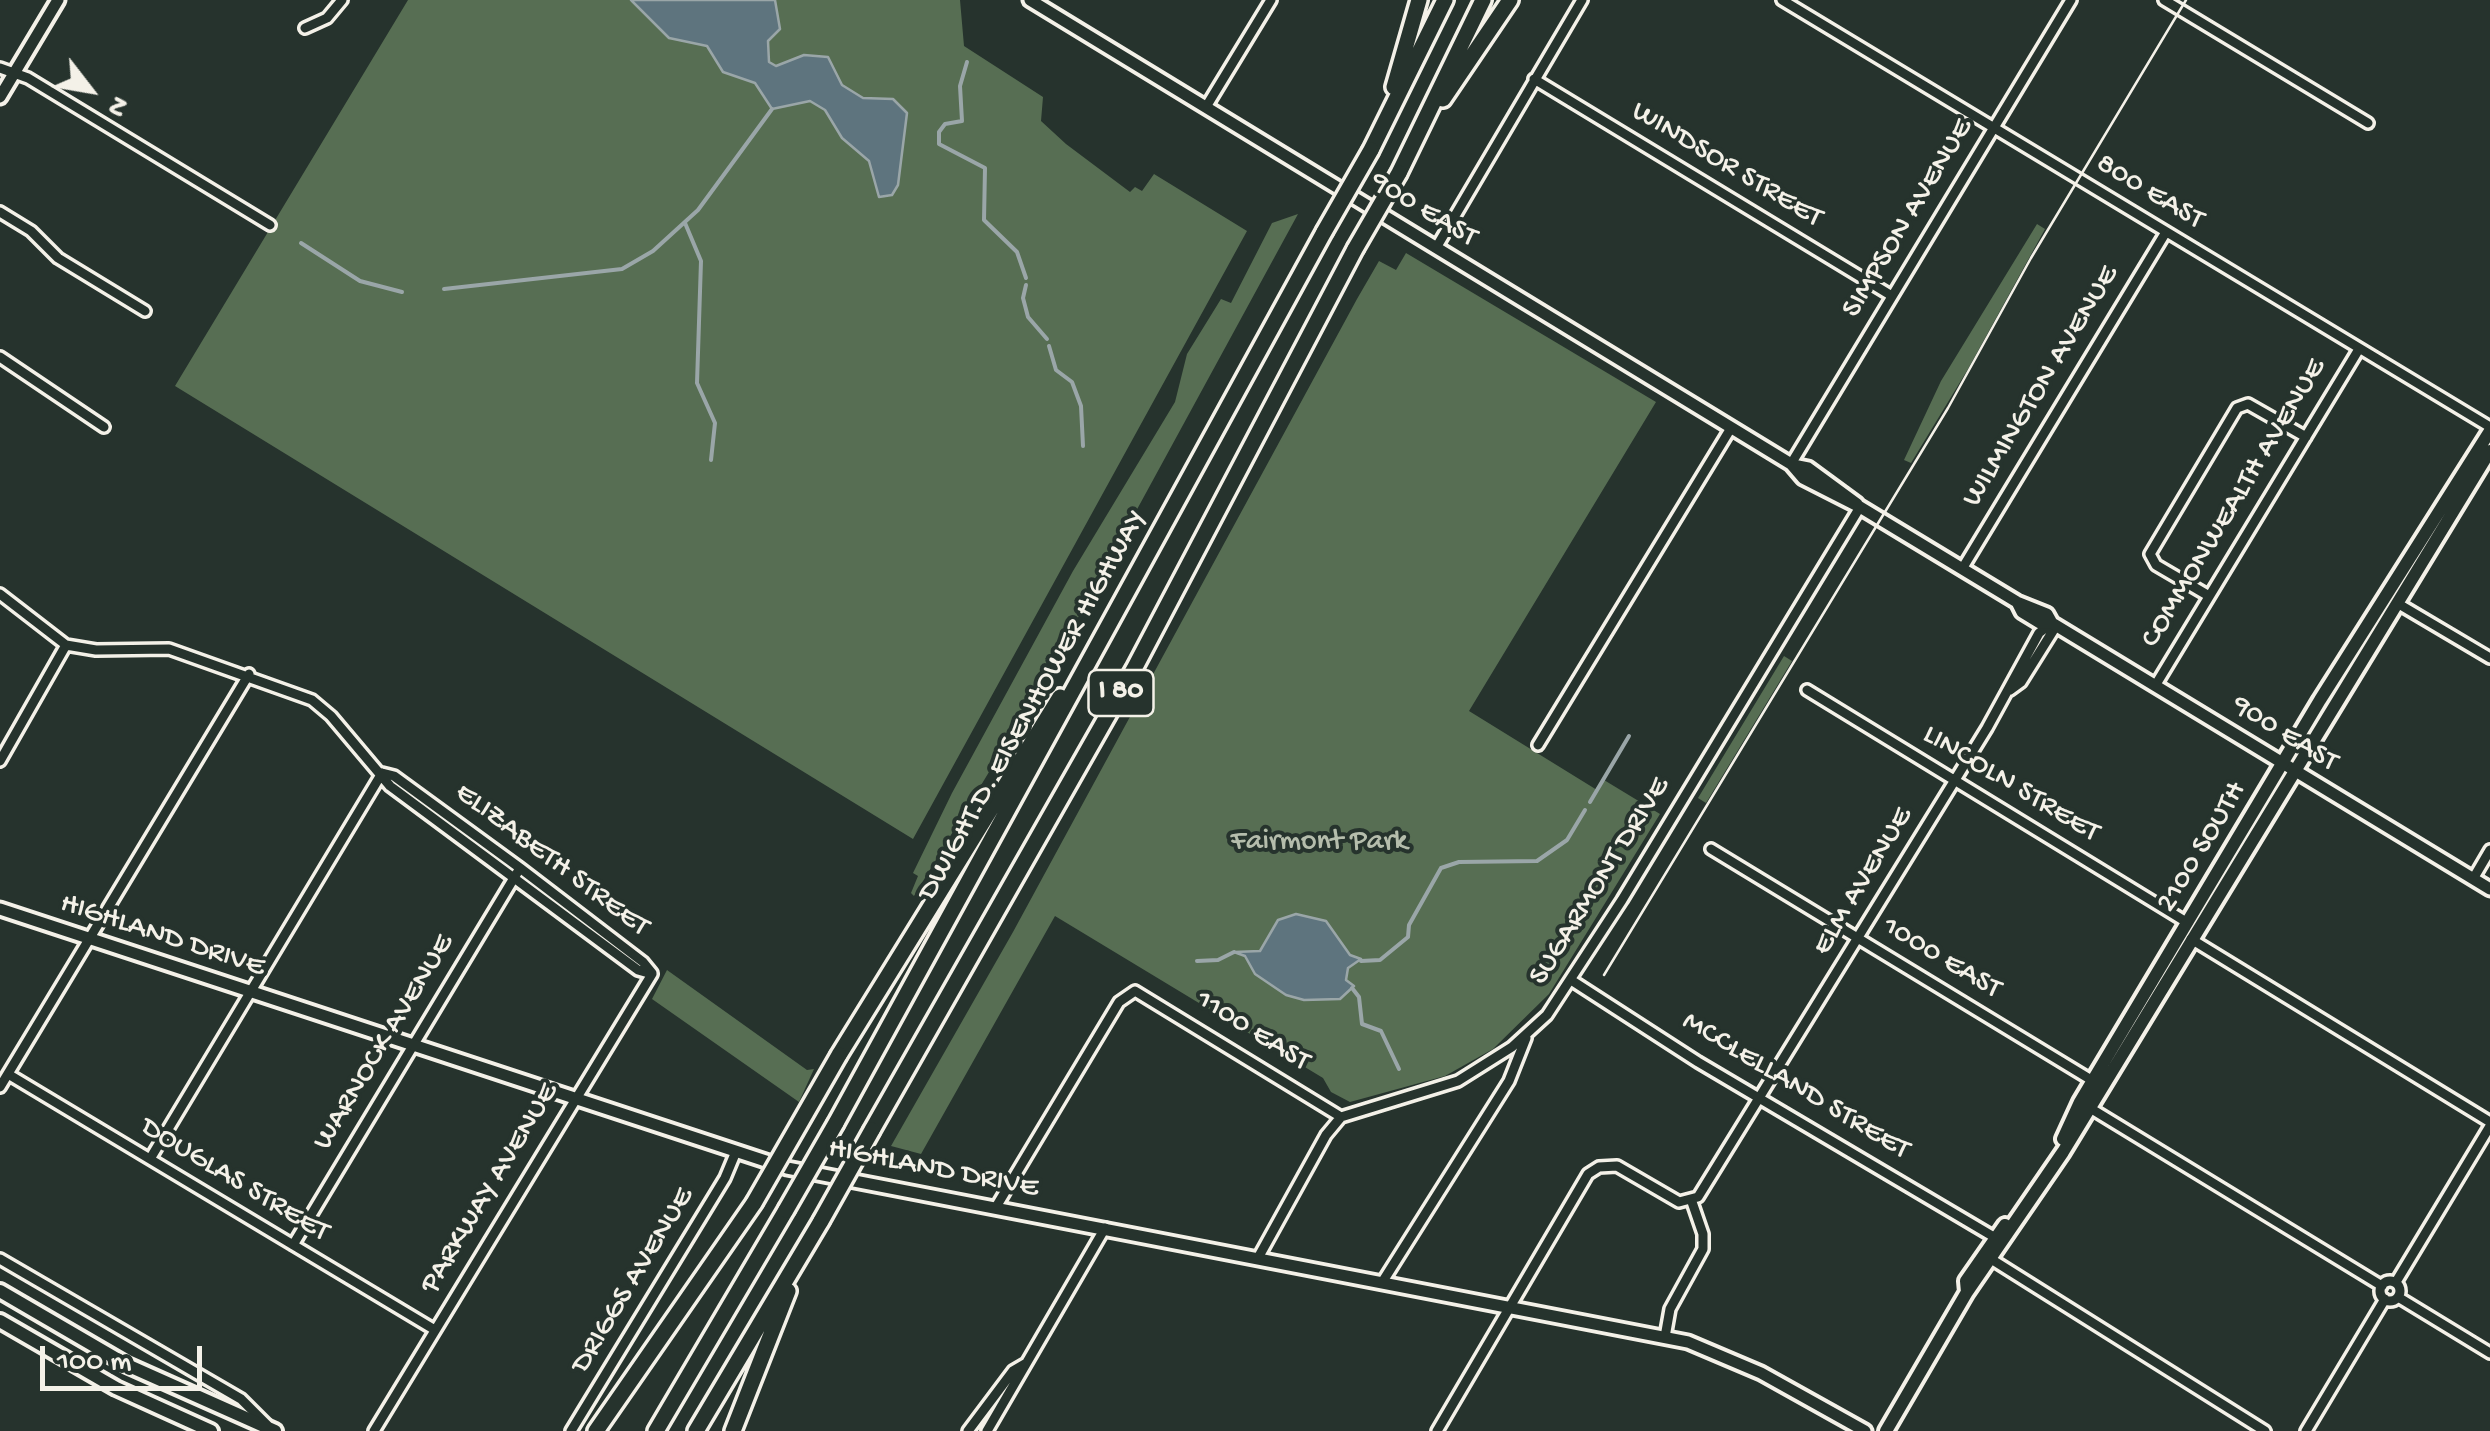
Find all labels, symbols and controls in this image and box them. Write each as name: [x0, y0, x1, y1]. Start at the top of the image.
north arrow: [40, 40, 140, 140]
text: N: [97, 89, 135, 122]
street label: WINDSOR STREET: [1624, 95, 1828, 237]
street label: SIMPSON AVENUE: [1835, 113, 1983, 325]
street label: 800 EAST: [2089, 147, 2209, 239]
street label: 900 EAST: [1363, 165, 1483, 257]
street label: WILMINGTON AVENUE: [1956, 260, 2128, 514]
street label: COMMONWEALTH AVENUE: [2134, 353, 2336, 655]
street label: DWIGHT D. EISENHOWER HIGHWAY: [911, 504, 1157, 908]
road number: I 80: [1088, 670, 1154, 716]
street label: 900 EAST: [2224, 688, 2344, 782]
street label: LINCOLN STREET: [1915, 718, 2105, 852]
street label: SUGARMONT DRIVE: [1523, 771, 1679, 993]
street label: ELIZABETH STREET: [447, 776, 655, 946]
street label: 2100 SOUTH: [2150, 776, 2256, 920]
street label: ELM AVENUE: [1806, 801, 1922, 963]
park label: Fairmont Park: [1231, 825, 1407, 861]
street label: HIGHLAND DRIVE: [55, 887, 269, 987]
street label: 1000 EAST: [1875, 910, 2007, 1008]
street label: WARNOCK AVENUE: [306, 929, 464, 1157]
street label: 1100 EAST: [1189, 983, 1315, 1081]
street label: MCCLELLAND STREET: [1675, 1005, 1915, 1169]
street label: PARKWAY AVENUE: [414, 1077, 568, 1301]
street label: DOUGLAS STREET: [133, 1111, 335, 1251]
street label: HIGHLAND DRIVE: [825, 1132, 1041, 1208]
street label: DRIGGS AVENUE: [564, 1182, 704, 1380]
scale bar: [45, 1326, 208, 1388]
text: 100 m: [57, 1346, 132, 1381]

